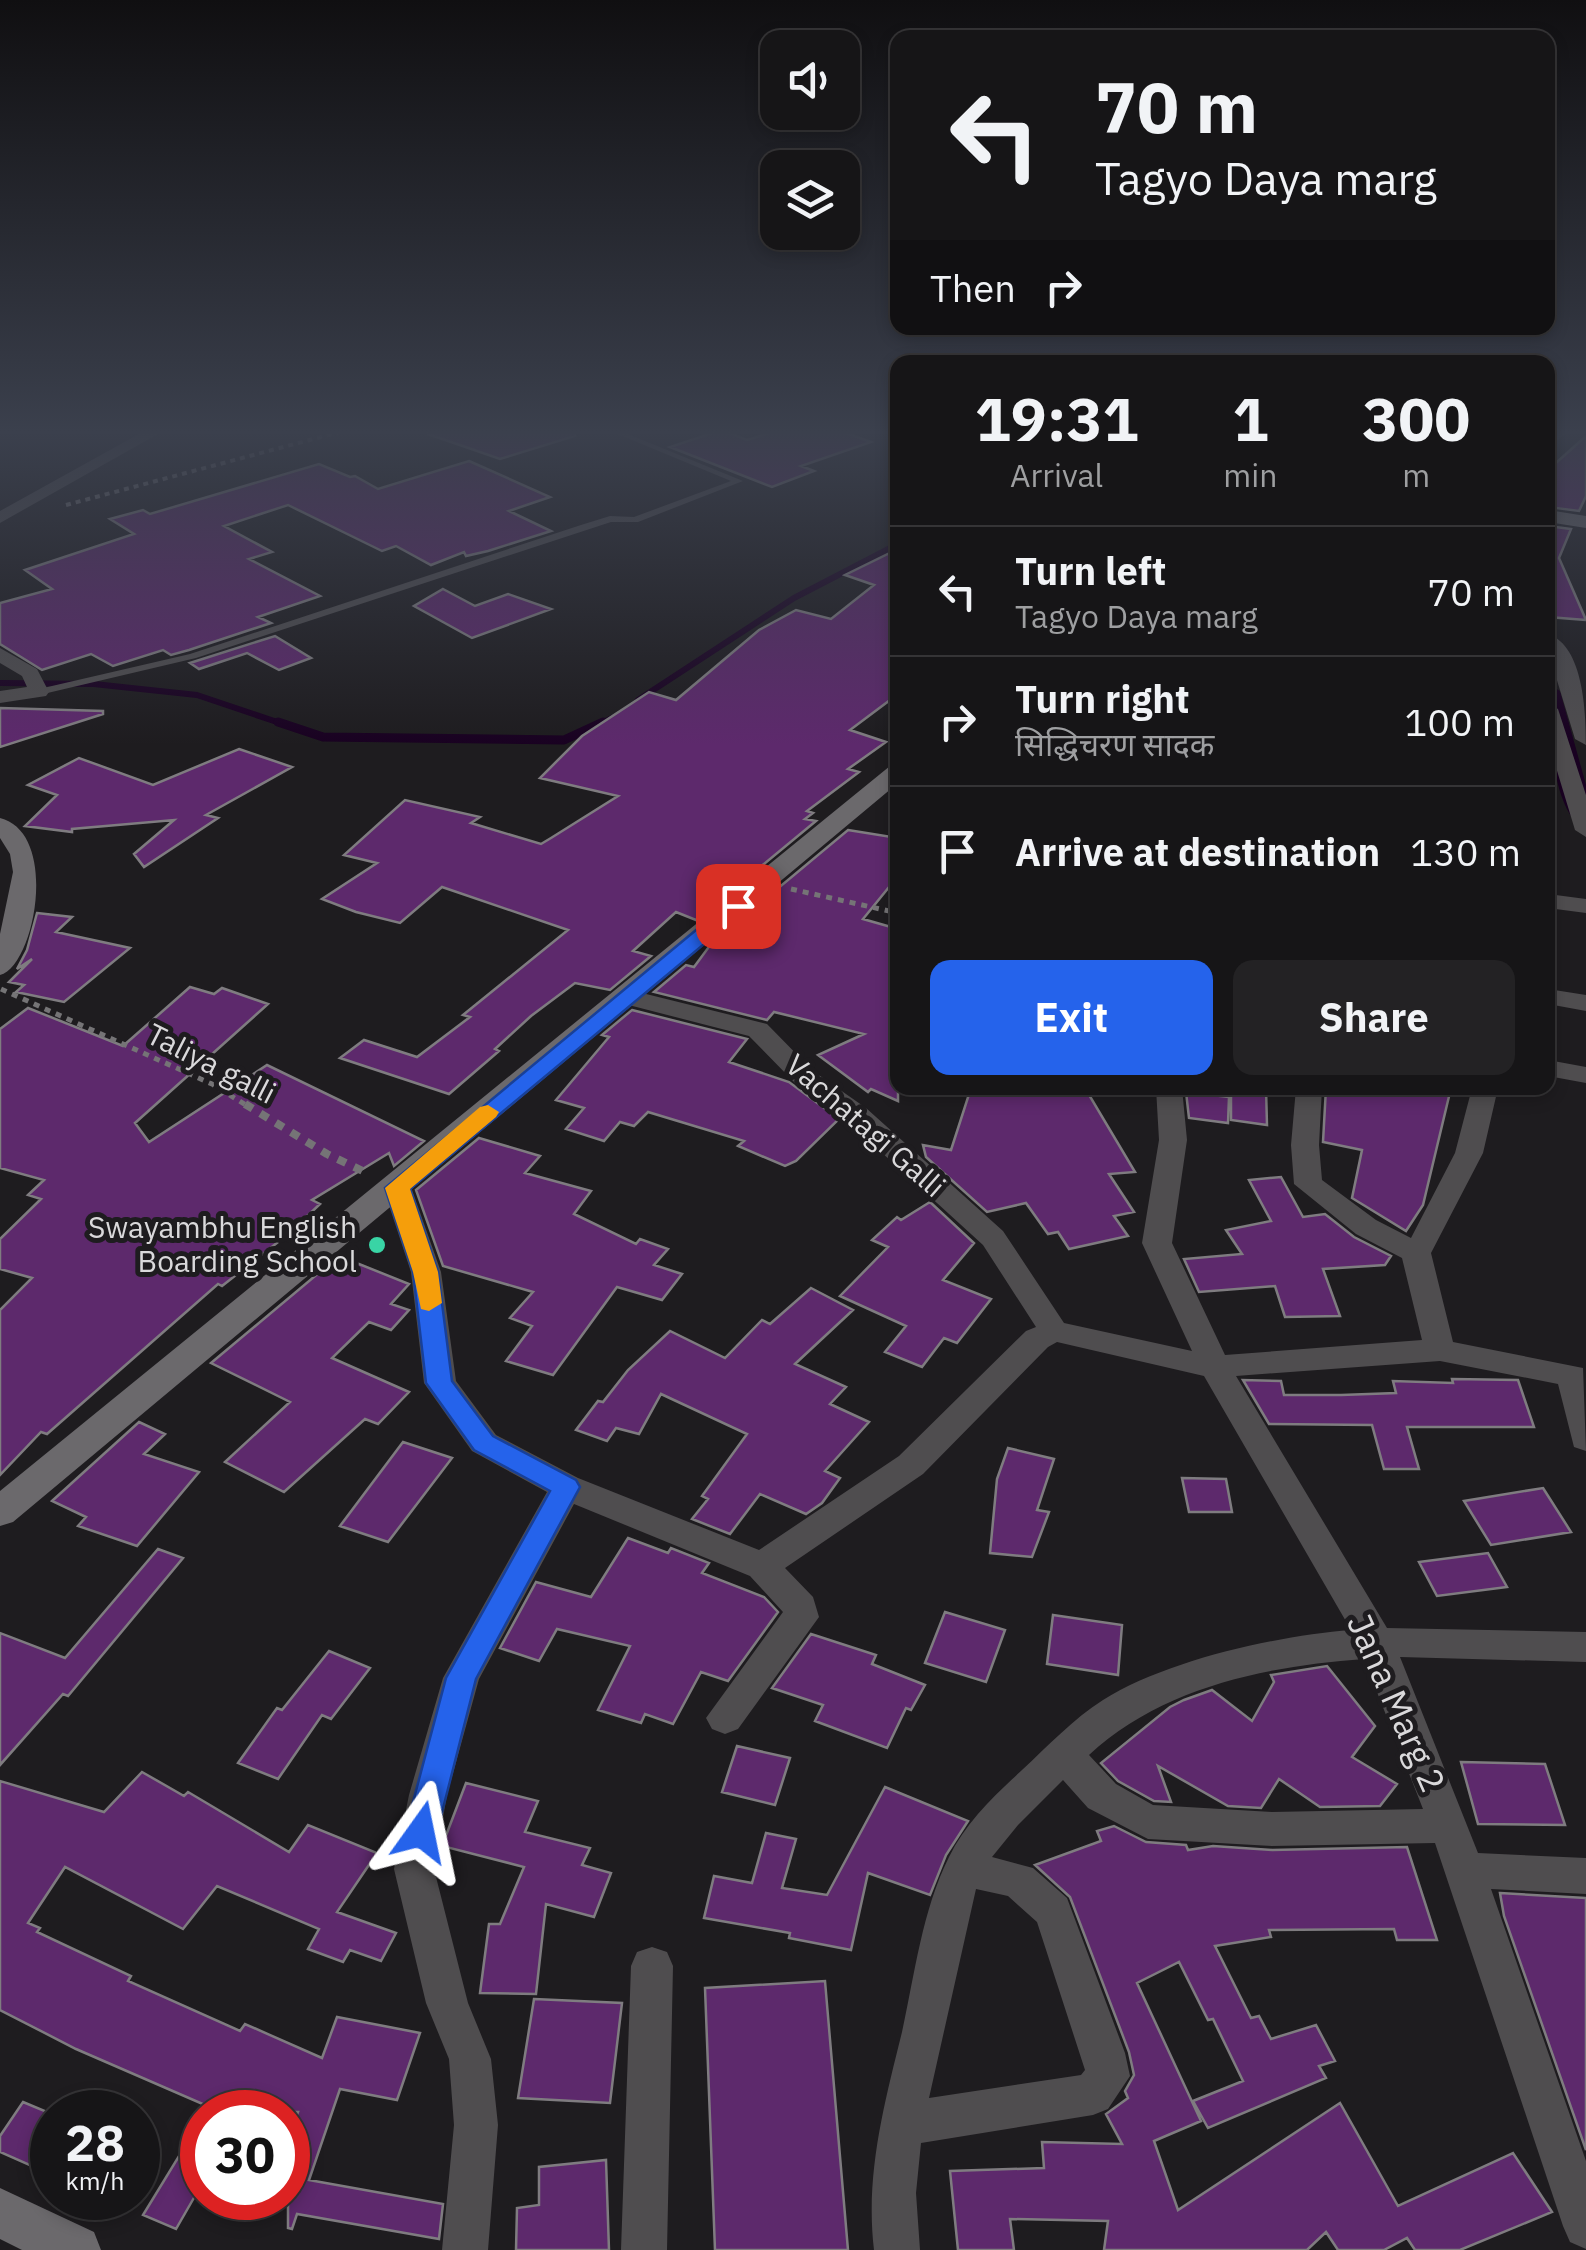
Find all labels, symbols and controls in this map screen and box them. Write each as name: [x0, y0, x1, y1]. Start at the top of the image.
map controls: [760, 30, 860, 250]
button: sound: [760, 30, 860, 130]
text: 70 m: [1095, 61, 1258, 152]
icon: left: [930, 70, 1060, 200]
text: Tagyo Daya marg: [1095, 149, 1437, 207]
button: layers: [760, 150, 860, 250]
icon: right: [1036, 260, 1091, 315]
text: Then: [930, 263, 1016, 312]
text: 19:31: [975, 379, 1139, 458]
text: 1: [1232, 379, 1268, 458]
text: 300: [1362, 379, 1470, 458]
text: Arrival: [1010, 454, 1103, 496]
text: min: [1223, 454, 1277, 496]
text: m: [1402, 454, 1430, 496]
text: Turn left: [1015, 546, 1166, 595]
icon: left: [930, 564, 985, 619]
text: 70 m: [1427, 567, 1515, 616]
text: Tagyo Daya marg: [1015, 595, 1258, 637]
text: Turn right: [1015, 674, 1190, 723]
icon: right: [930, 694, 985, 749]
text: 100 m: [1404, 697, 1515, 746]
text: सिद्धिचरण सादक: [1015, 723, 1214, 765]
icon: arrive: [930, 824, 985, 879]
text: Arrive at destination: [1015, 827, 1380, 876]
text: 130 m: [1410, 827, 1521, 876]
pin: [696, 864, 781, 949]
icon: arrive: [711, 879, 766, 934]
button: Exit: [930, 960, 1213, 1075]
button: Share: [1233, 960, 1515, 1075]
street label: Taliya galli: [141, 1014, 283, 1112]
street label: Vachatagi Galli: [778, 1045, 954, 1205]
place label: Swayambhu English Boarding School: [88, 1207, 357, 1280]
marker: Swayambhu English Boarding School: [366, 1234, 388, 1256]
street label: Jana Marg 2: [1337, 1606, 1457, 1799]
position arrow: [369, 1780, 473, 1884]
speed limit sign: 30: [180, 2090, 310, 2220]
text: 28: [65, 2110, 125, 2175]
text: km/h: [66, 2164, 124, 2197]

